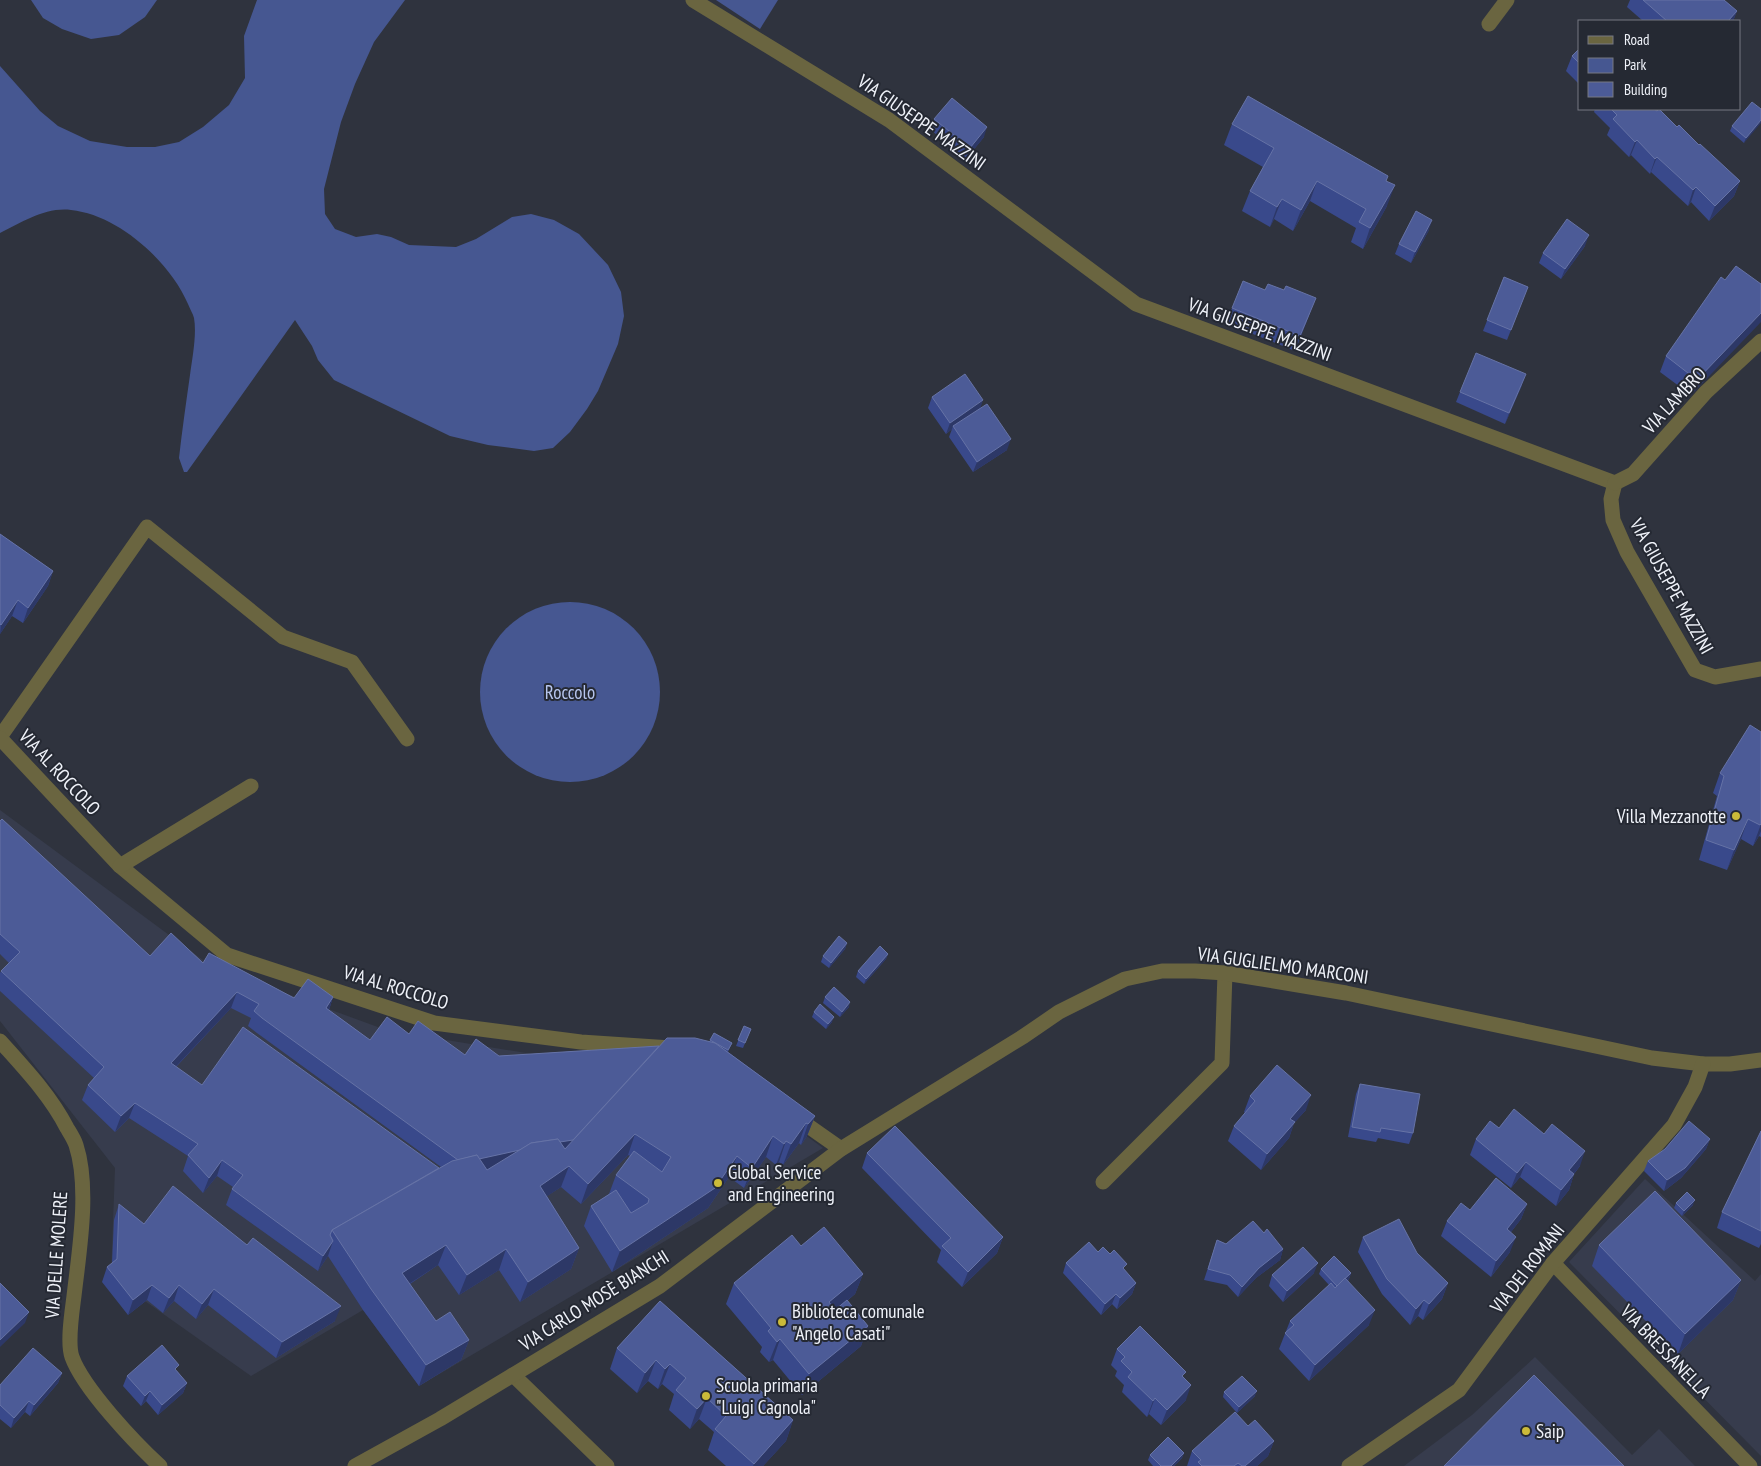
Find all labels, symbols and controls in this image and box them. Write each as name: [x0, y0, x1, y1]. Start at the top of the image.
legend: [1578, 20, 1741, 110]
text: Road: [1624, 30, 1650, 49]
text: Park: [1624, 55, 1646, 74]
street label: VIA GIUSEPPE MAZZINI: [852, 68, 991, 175]
text: Building: [1624, 80, 1667, 99]
street label: VIA GIUSEPPE MAZZINI: [1184, 292, 1335, 366]
street label: VIA LAMBRO: [1636, 362, 1711, 439]
street label: VIA GIUSEPPE MAZZINI: [1624, 513, 1719, 658]
park label: Roccolo: [545, 680, 595, 704]
street label: VIA AL ROCCOLO: [14, 723, 106, 820]
place label: Villa Mezzanotte: [1616, 804, 1726, 828]
marker: Villa Mezzanotte: [1730, 810, 1742, 822]
street label: VIA GUGLIELMO MARCONI: [1195, 941, 1370, 989]
street label: VIA AL ROCCOLO: [340, 959, 451, 1014]
place label: Global Service and Engineering: [728, 1160, 835, 1206]
marker: Global Service and Engineering: [712, 1177, 724, 1189]
street label: VIA DELLE MOLERE: [40, 1191, 72, 1320]
street label: VIA DEI ROMANI: [1484, 1218, 1569, 1318]
street label: VIA CARLO MOSÈ BIANCHI: [514, 1244, 673, 1356]
place label: Biblioteca comunale "Angelo Casati": [792, 1299, 925, 1345]
street label: VIA BRESSANELLA: [1615, 1299, 1716, 1403]
marker: Biblioteca comunale "Angelo Casati": [776, 1316, 788, 1328]
place label: Scuola primaria "Luigi Cagnola": [716, 1373, 818, 1419]
marker: Scuola primaria "Luigi Cagnola": [700, 1390, 712, 1402]
place label: Saip: [1536, 1419, 1564, 1443]
marker: Saip: [1520, 1425, 1532, 1437]

